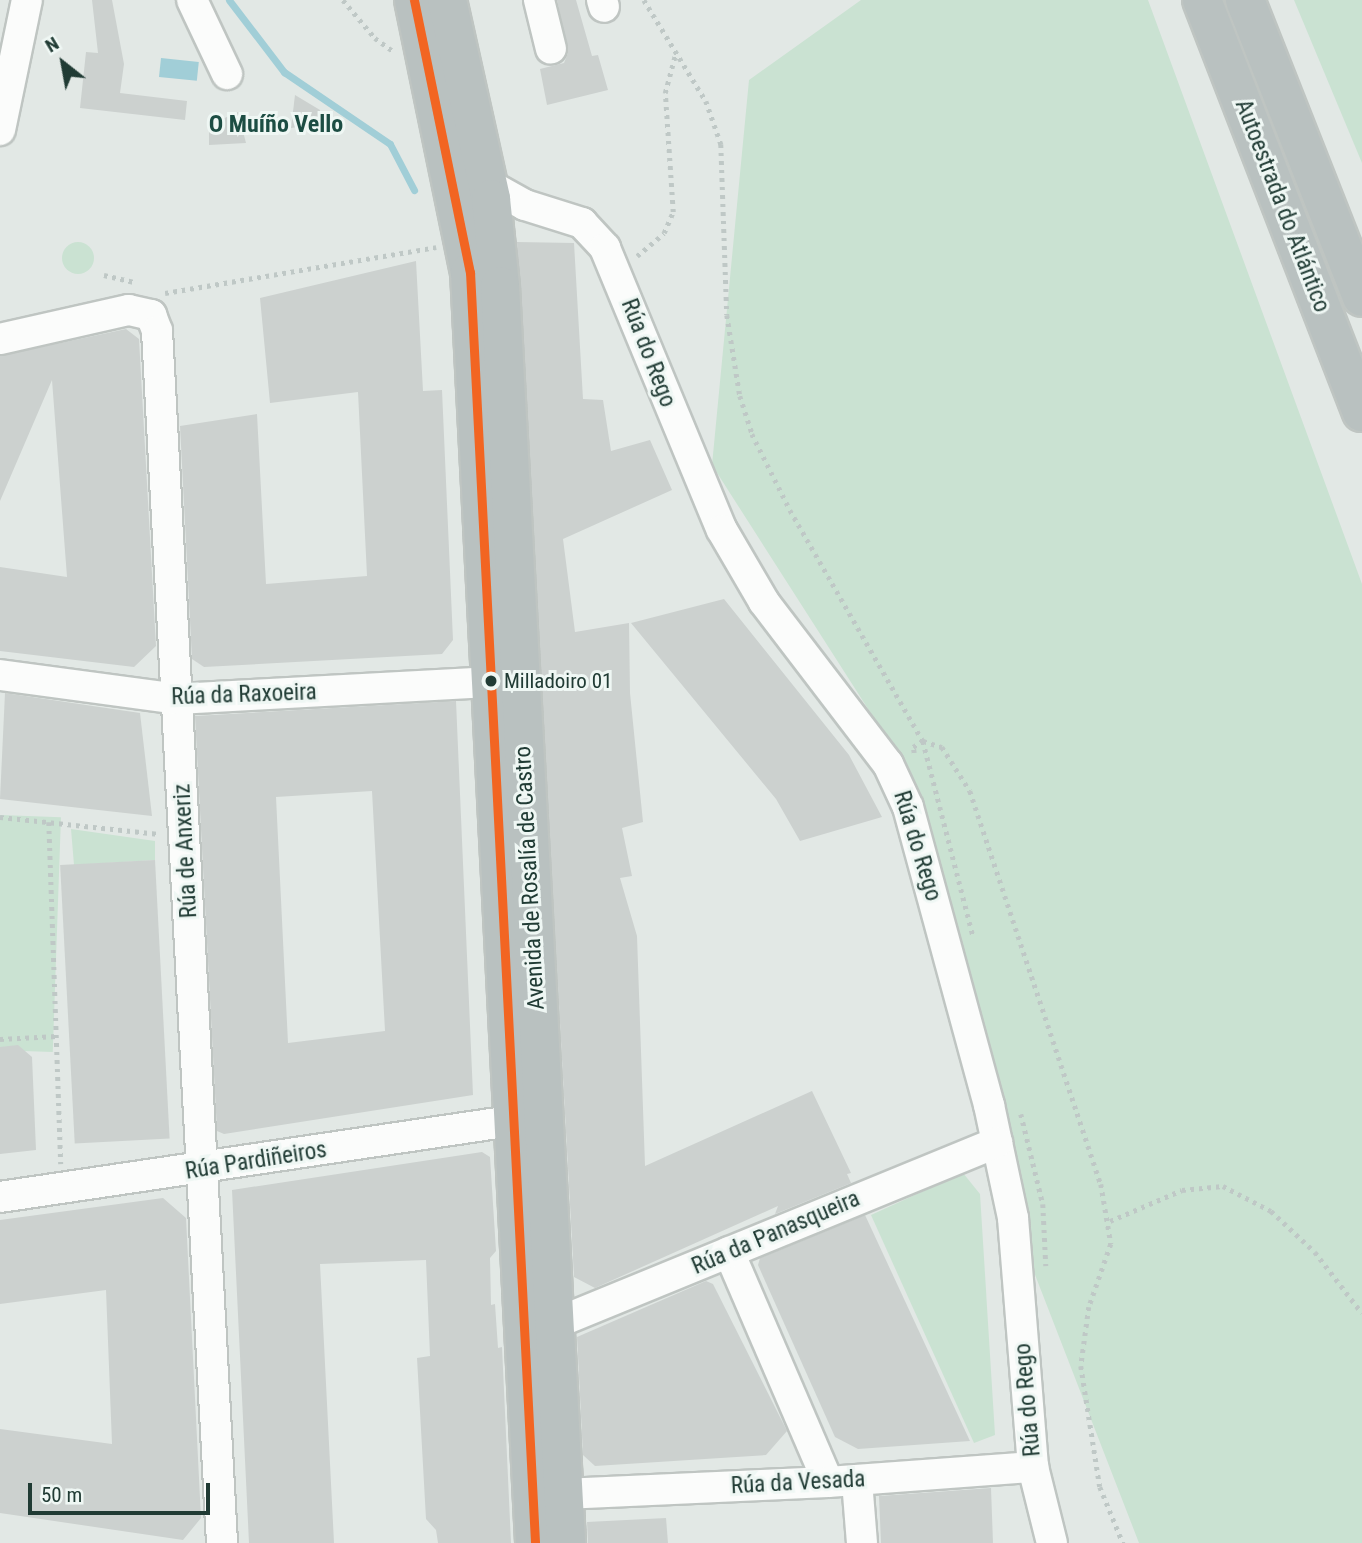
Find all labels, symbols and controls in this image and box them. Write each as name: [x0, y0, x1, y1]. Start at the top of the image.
north arrow: [28, 28, 98, 98]
text: N: [41, 32, 63, 57]
street label: Autoestrada do Atlántico: [1229, 96, 1335, 316]
district label: O Muíño Vello: [209, 111, 343, 139]
street label: Rúa do Rego: [615, 295, 681, 411]
place label: Milladoiro 01: [504, 668, 612, 694]
marker: Milladoiro 01: [484, 674, 498, 688]
street label: Rúa da Raxoeira: [171, 679, 317, 711]
street label: Avenida de Rosalía de Castro: [509, 745, 551, 1011]
street label: Rúa de Anxeriz: [169, 783, 203, 919]
street label: Rúa do Rego: [887, 788, 947, 904]
street label: Rúa Pardiñeiros: [183, 1136, 329, 1186]
street label: Rúa da Panasqueira: [688, 1185, 864, 1281]
street label: Rúa do Rego: [1009, 1342, 1047, 1458]
street label: Rúa da Vesada: [730, 1466, 866, 1500]
scale bar: [32, 1470, 214, 1514]
text: 50 m: [41, 1483, 82, 1507]

